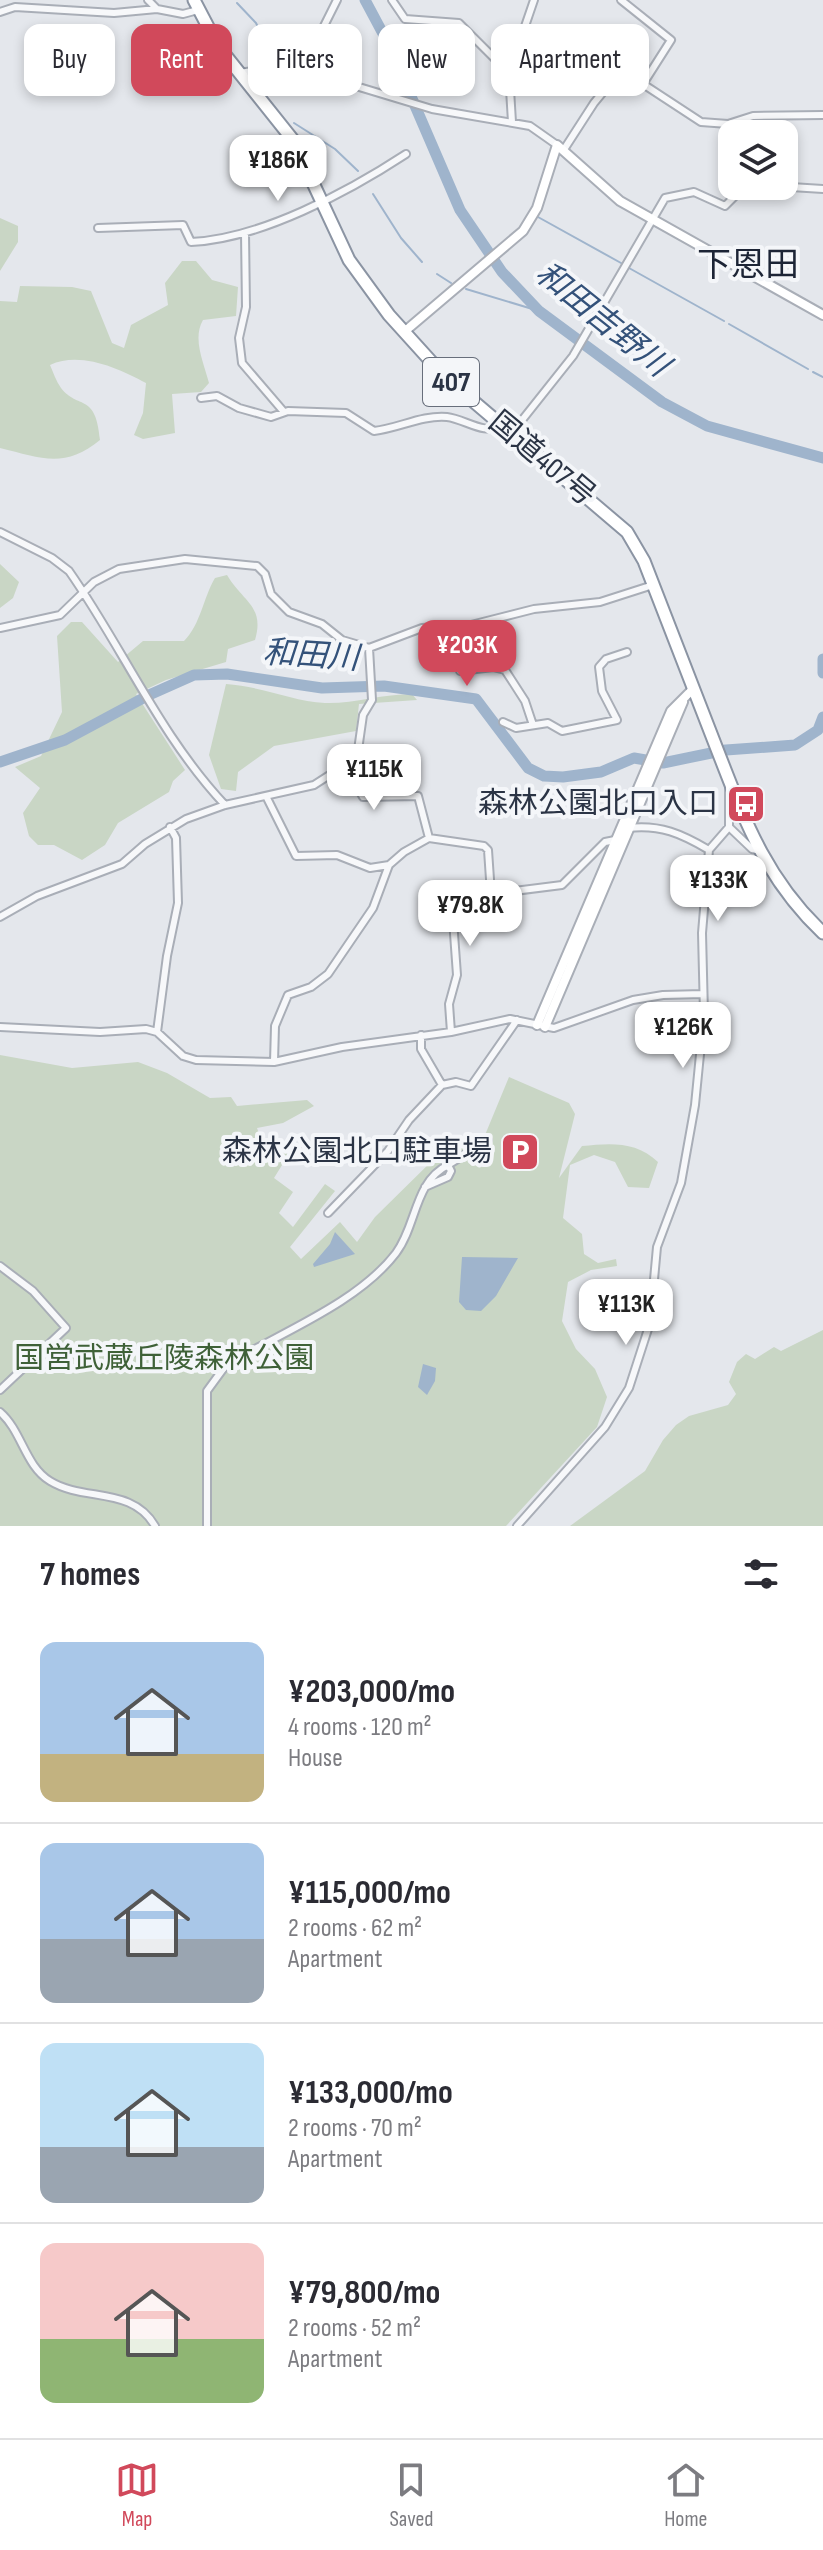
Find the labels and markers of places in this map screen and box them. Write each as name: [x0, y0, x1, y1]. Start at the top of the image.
pin: ¥186K: [222, 135, 334, 203]
pin: ¥203K: [411, 620, 523, 688]
pin: ¥115K: [318, 744, 430, 812]
bus stop icon: 森林公園北口入口: [725, 783, 767, 825]
place label: 森林公園北口入口: [478, 786, 718, 822]
pin: ¥133K: [662, 855, 774, 923]
pin: ¥79.8K: [405, 880, 535, 948]
pin: ¥126K: [627, 1002, 739, 1070]
parking icon: 森林公園北口駐車場: [499, 1131, 541, 1173]
place label: 森林公園北口駐車場: [222, 1134, 492, 1170]
pin: ¥113K: [570, 1279, 682, 1347]

